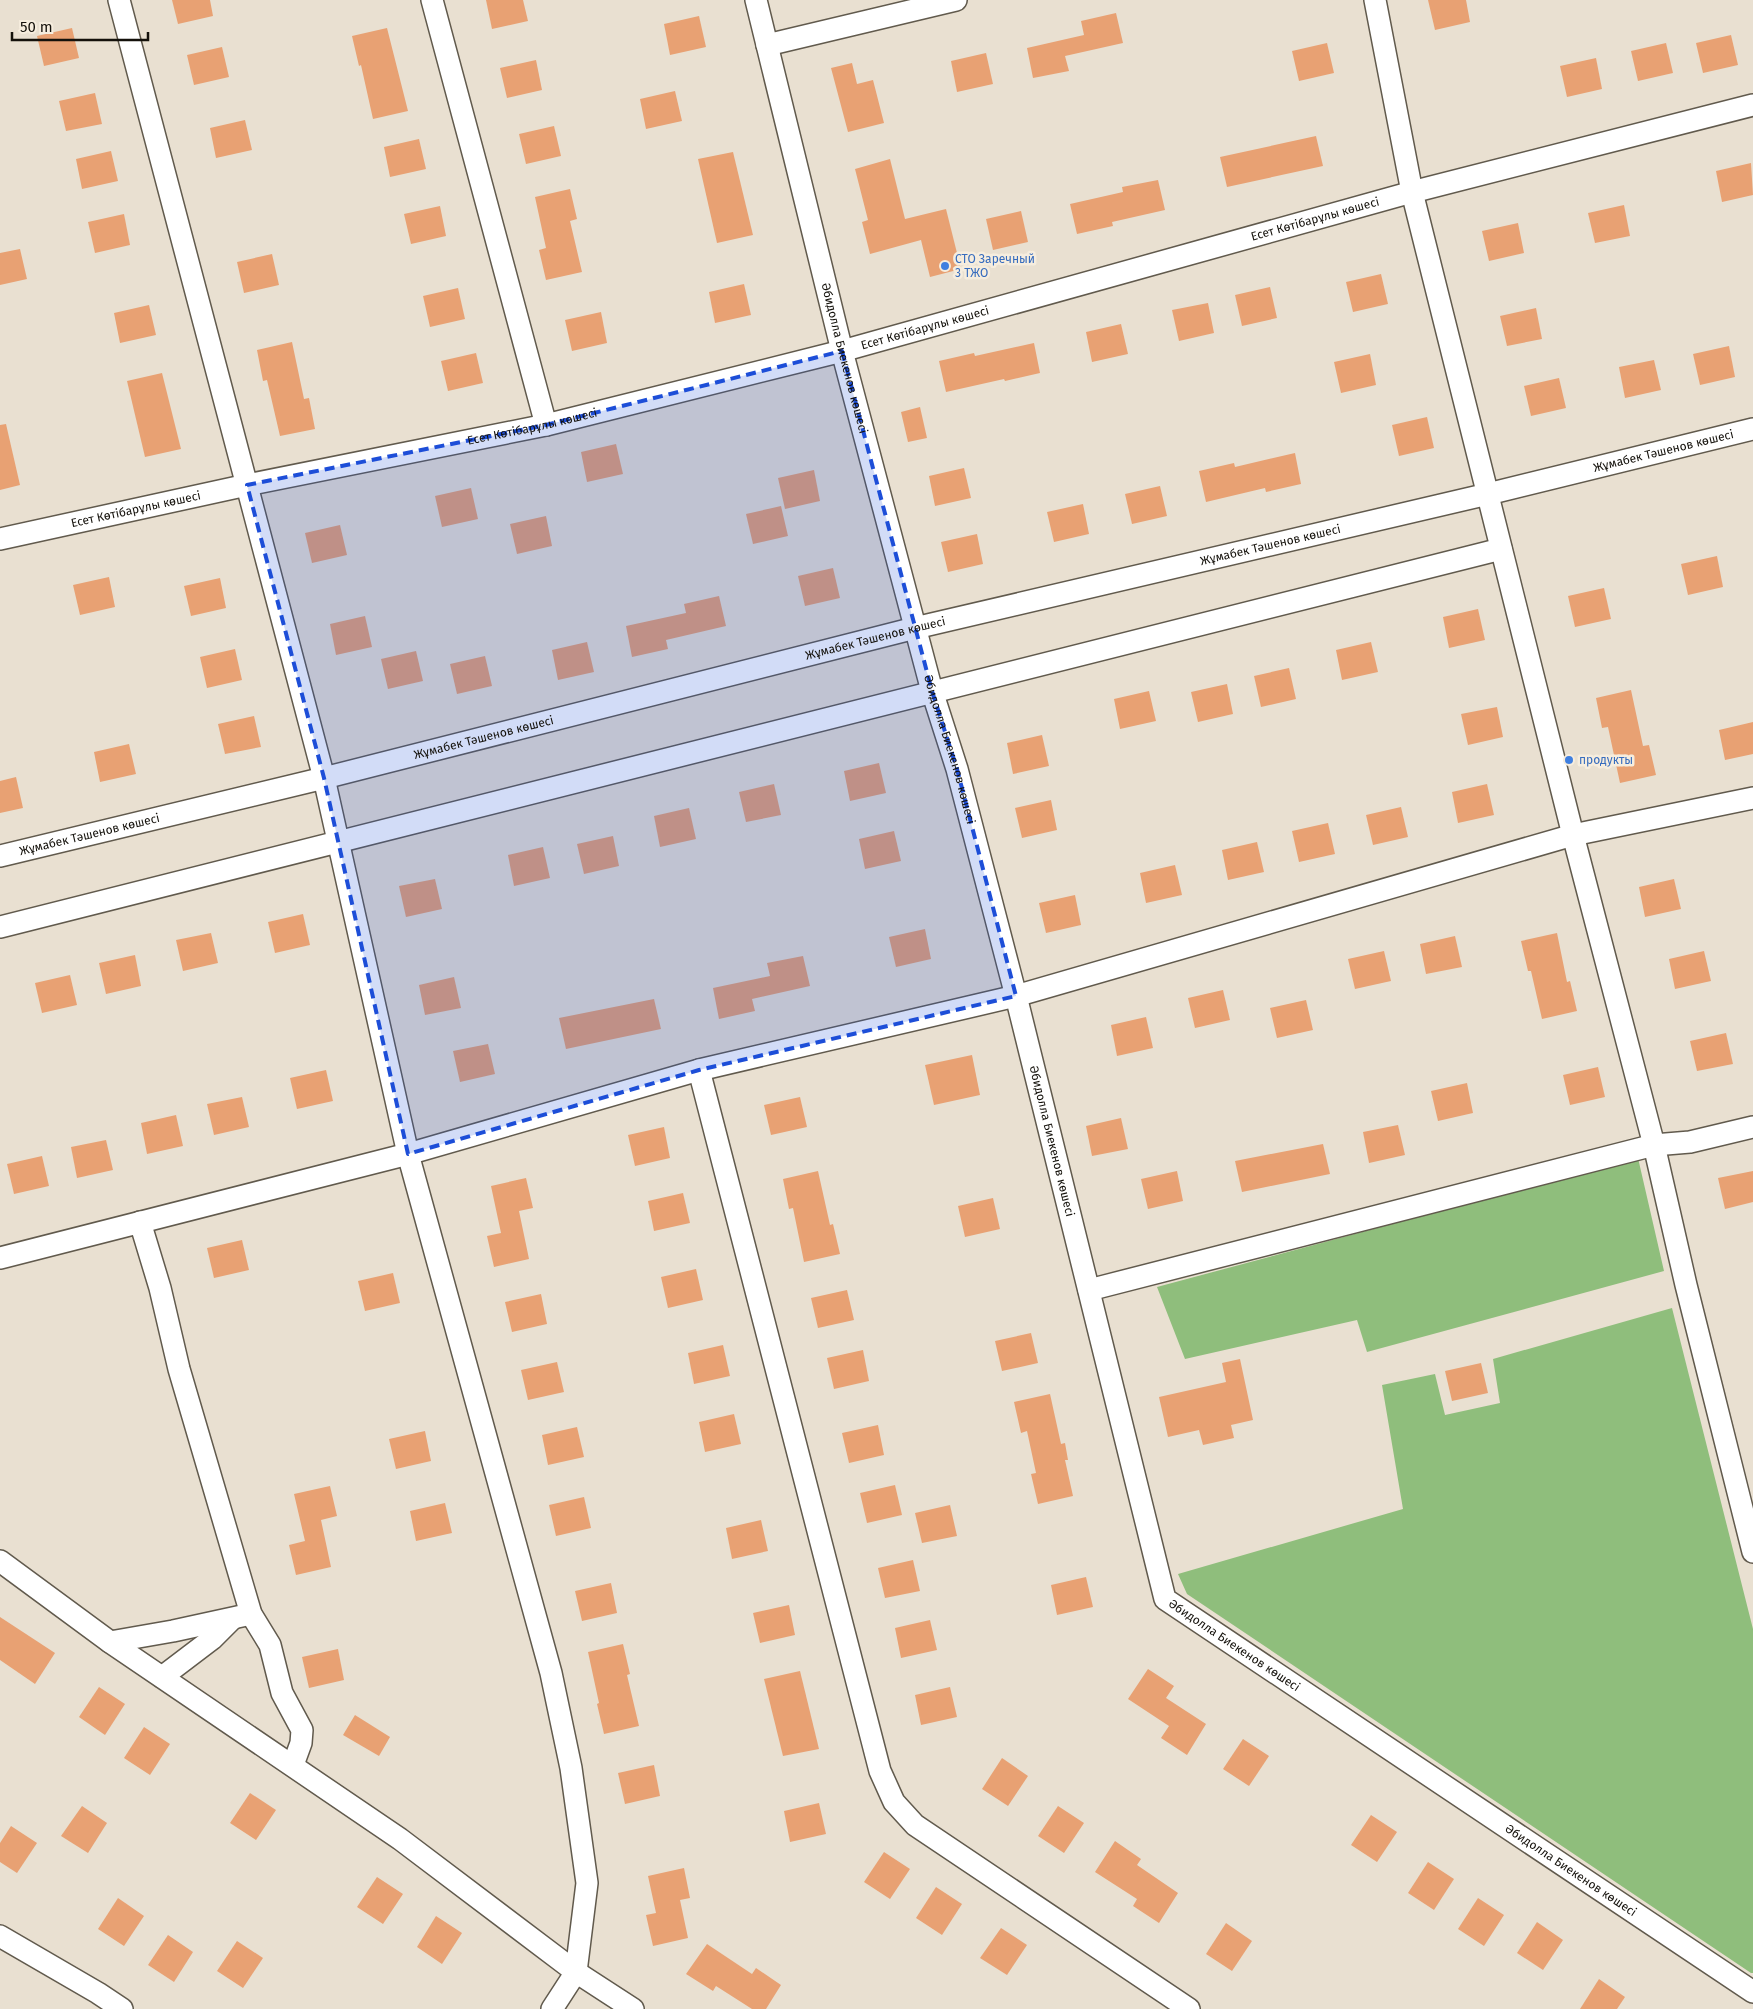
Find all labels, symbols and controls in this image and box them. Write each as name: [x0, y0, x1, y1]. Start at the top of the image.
scale bar: [12, 10, 149, 42]
text: 50 m: [20, 18, 53, 36]
street label: Есет Көтібарұлы көшесі: [1249, 195, 1381, 244]
place label: СТО Заречный 3 ТЖО: [955, 252, 1035, 280]
marker: СТО Заречный 3 ТЖО: [939, 260, 951, 272]
street label: Әбидолла Биекенов көшесі: [819, 281, 871, 435]
street label: Есет Көтібарұлы көшесі: [859, 303, 991, 352]
street label: Есет Көтібарұлы көшесі: [466, 405, 599, 448]
street label: Жұмабек Тәшенов көшесі: [1592, 427, 1735, 475]
street label: Есет Көтібарұлы көшесі: [70, 488, 202, 530]
street label: Жұмабек Тәшенов көшесі: [1199, 522, 1342, 568]
street label: Жұмабек Тәшенов көшесі: [804, 614, 947, 663]
street label: Әбидолла Биекенов көшесі: [921, 673, 978, 825]
street label: Жұмабек Тәшенов көшесі: [412, 713, 555, 762]
place label: продукты: [1579, 753, 1633, 767]
marker: продукты: [1563, 754, 1575, 766]
street label: Жұмабек Тәшенов көшесі: [18, 811, 161, 858]
street label: Әбидолла Биекенов көшесі: [1026, 1064, 1077, 1218]
street label: Әбидолла Биекенов көшесі: [1166, 1596, 1303, 1694]
street label: Әбидолла Биекенов көшесі: [1503, 1821, 1639, 1919]

